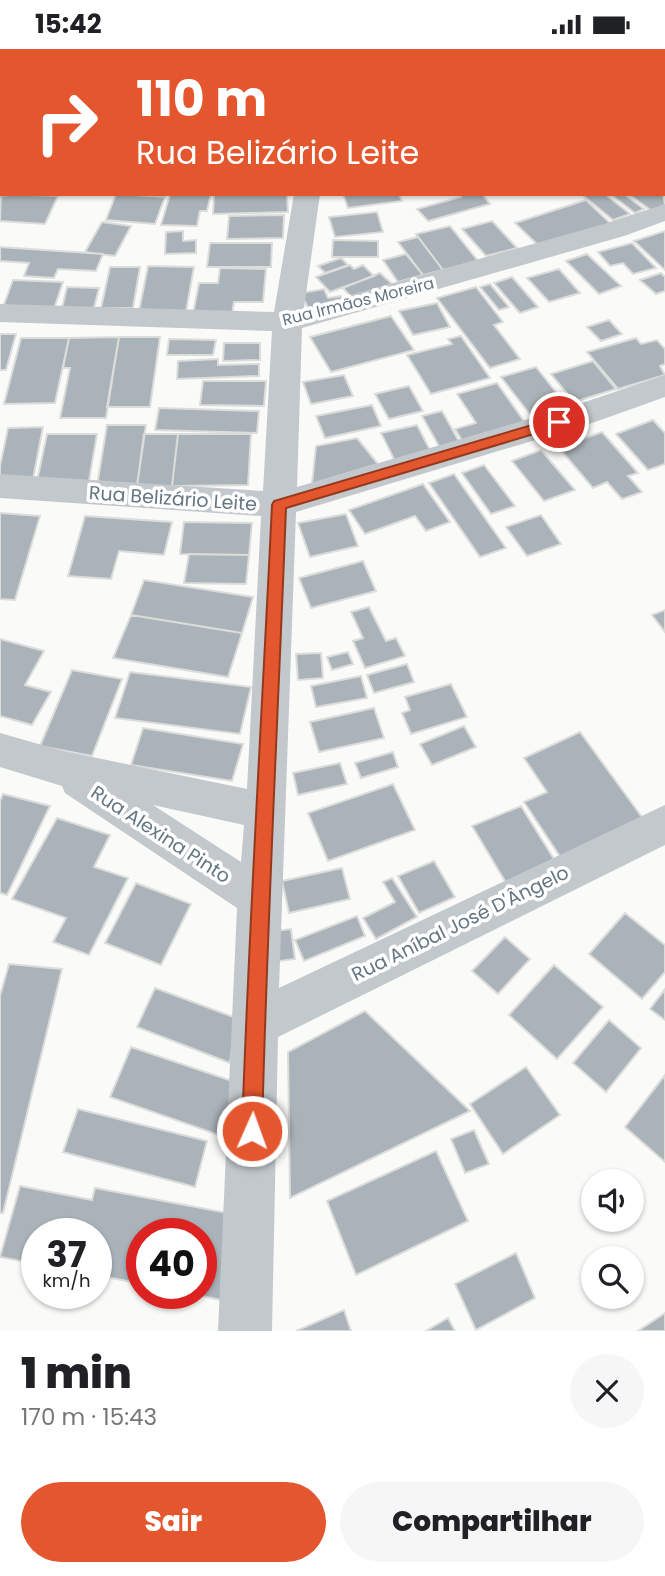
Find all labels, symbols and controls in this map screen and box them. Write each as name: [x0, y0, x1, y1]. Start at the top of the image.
text: 15:42: [35, 6, 102, 42]
text: 110 m: [136, 65, 267, 133]
icon: right: [21, 77, 112, 168]
text: Rua Belizário Leite: [136, 130, 419, 175]
street label: Rua Irmãos Moreira: [280, 271, 436, 331]
pin: [529, 392, 589, 452]
icon: arrive: [540, 403, 578, 441]
street label: Rua Belizário Leite: [88, 479, 258, 518]
street label: Rua Alexina Pinto: [86, 779, 236, 890]
street label: Rua Aníbal José D'Ângelo: [347, 859, 573, 988]
position arrow: [215, 1094, 289, 1168]
map controls: [581, 1169, 644, 1309]
button: sound: [581, 1169, 644, 1232]
speed limit sign: 40: [126, 1218, 217, 1309]
text: 37: [47, 1230, 86, 1279]
button: search: [581, 1246, 644, 1309]
text: km/h: [43, 1268, 90, 1293]
text: 1 min: [21, 1344, 132, 1403]
button: close: [570, 1354, 644, 1428]
text: 170 m · 15:43: [21, 1401, 157, 1433]
button: Sair: [21, 1482, 326, 1562]
button: Compartilhar: [340, 1482, 644, 1562]

